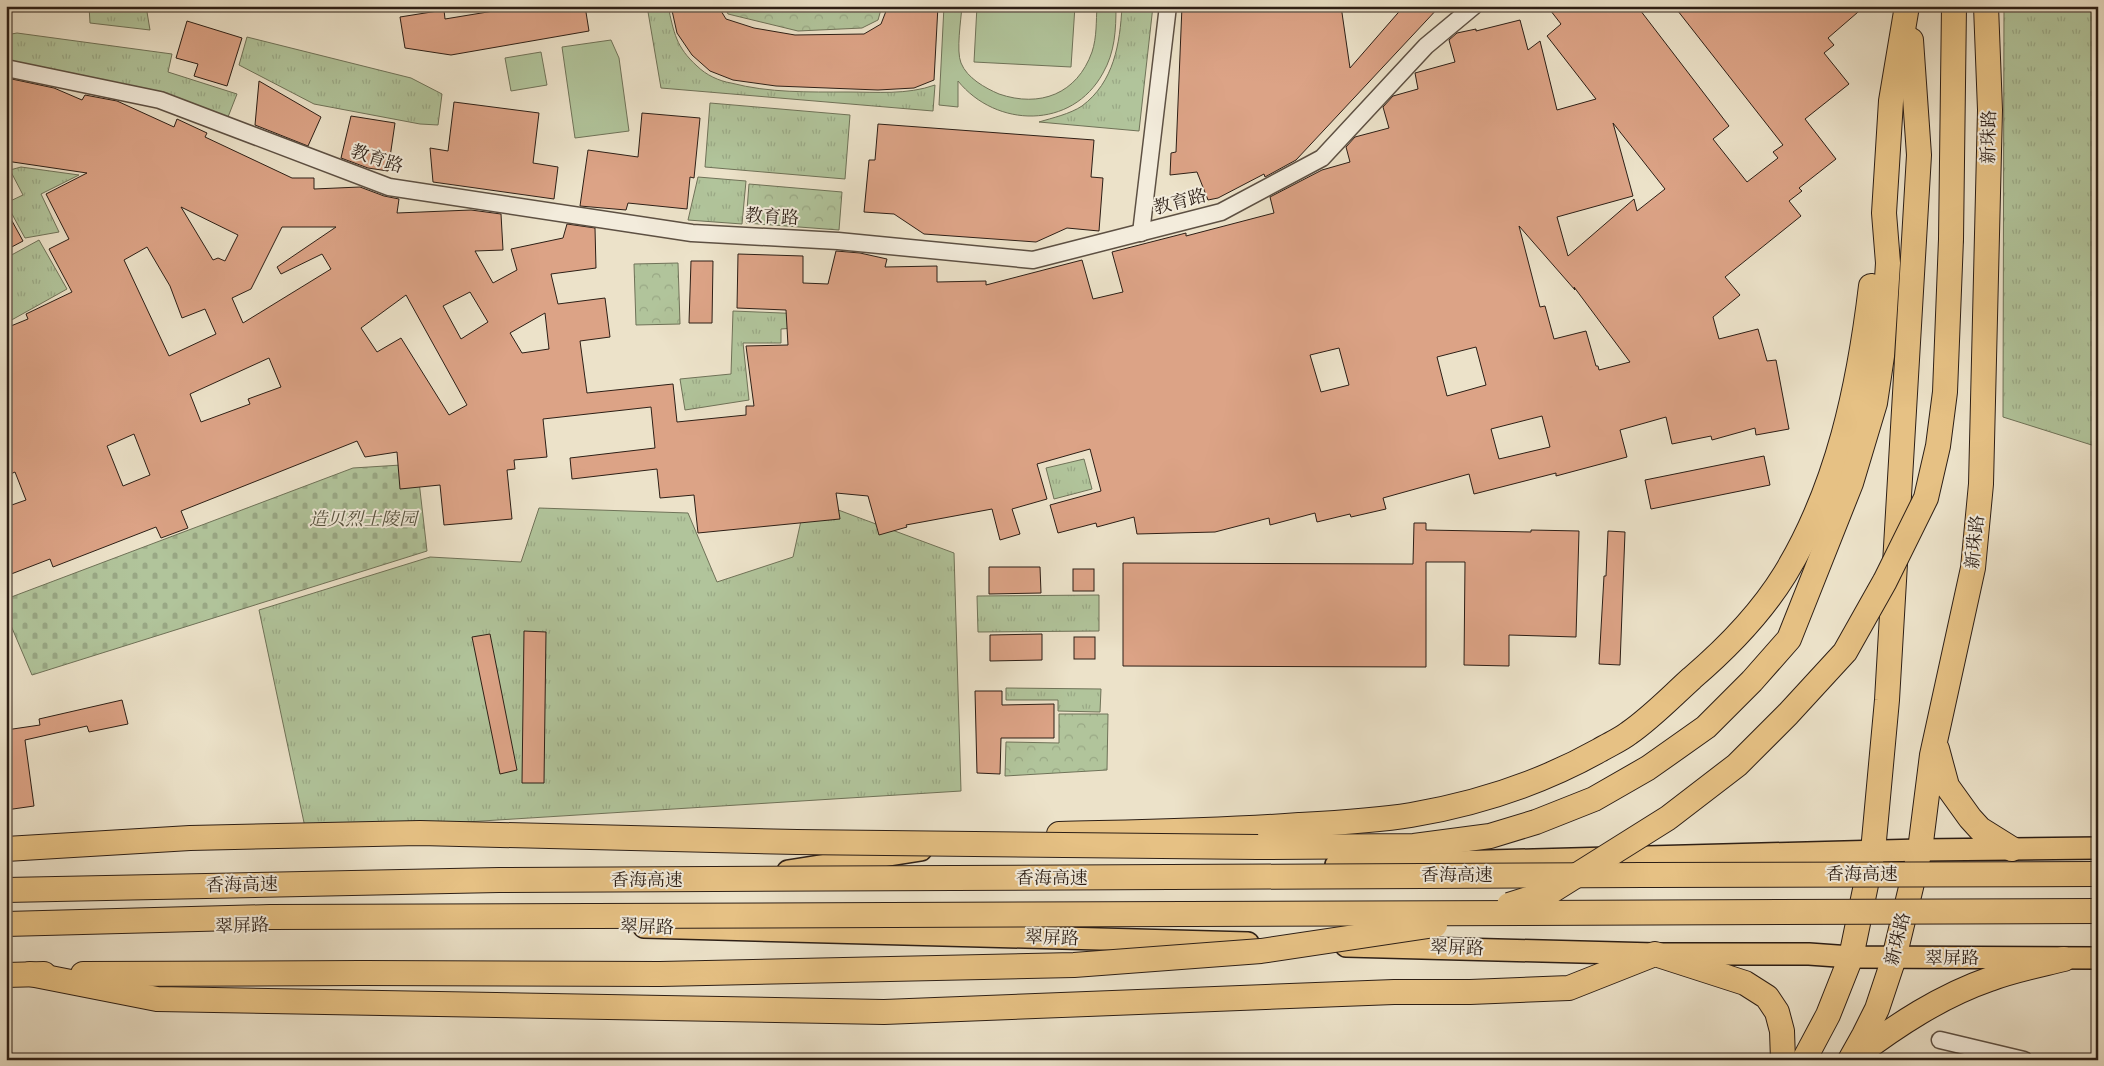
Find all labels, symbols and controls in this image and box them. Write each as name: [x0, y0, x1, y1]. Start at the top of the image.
street label: 新珠路: [1978, 110, 2000, 164]
street label: 教育路: [348, 141, 406, 177]
street label: 教育路: [1151, 185, 1209, 219]
street label: 教育路: [744, 205, 800, 229]
park label: 造贝烈士陵园: [309, 509, 420, 530]
street label: 新珠路: [1962, 514, 1988, 570]
street label: 香海高速: [1826, 864, 1898, 885]
street label: 香海高速: [1421, 865, 1493, 886]
street label: 香海高速: [1016, 868, 1088, 889]
street label: 香海高速: [611, 870, 683, 891]
street label: 香海高速: [206, 874, 278, 896]
street label: 新珠路: [1881, 910, 1915, 968]
street label: 翠屏路: [215, 915, 269, 937]
street label: 翠屏路: [620, 916, 674, 938]
street label: 翠屏路: [1025, 927, 1079, 949]
street label: 翠屏路: [1430, 937, 1484, 959]
street label: 翠屏路: [1925, 948, 1979, 969]

